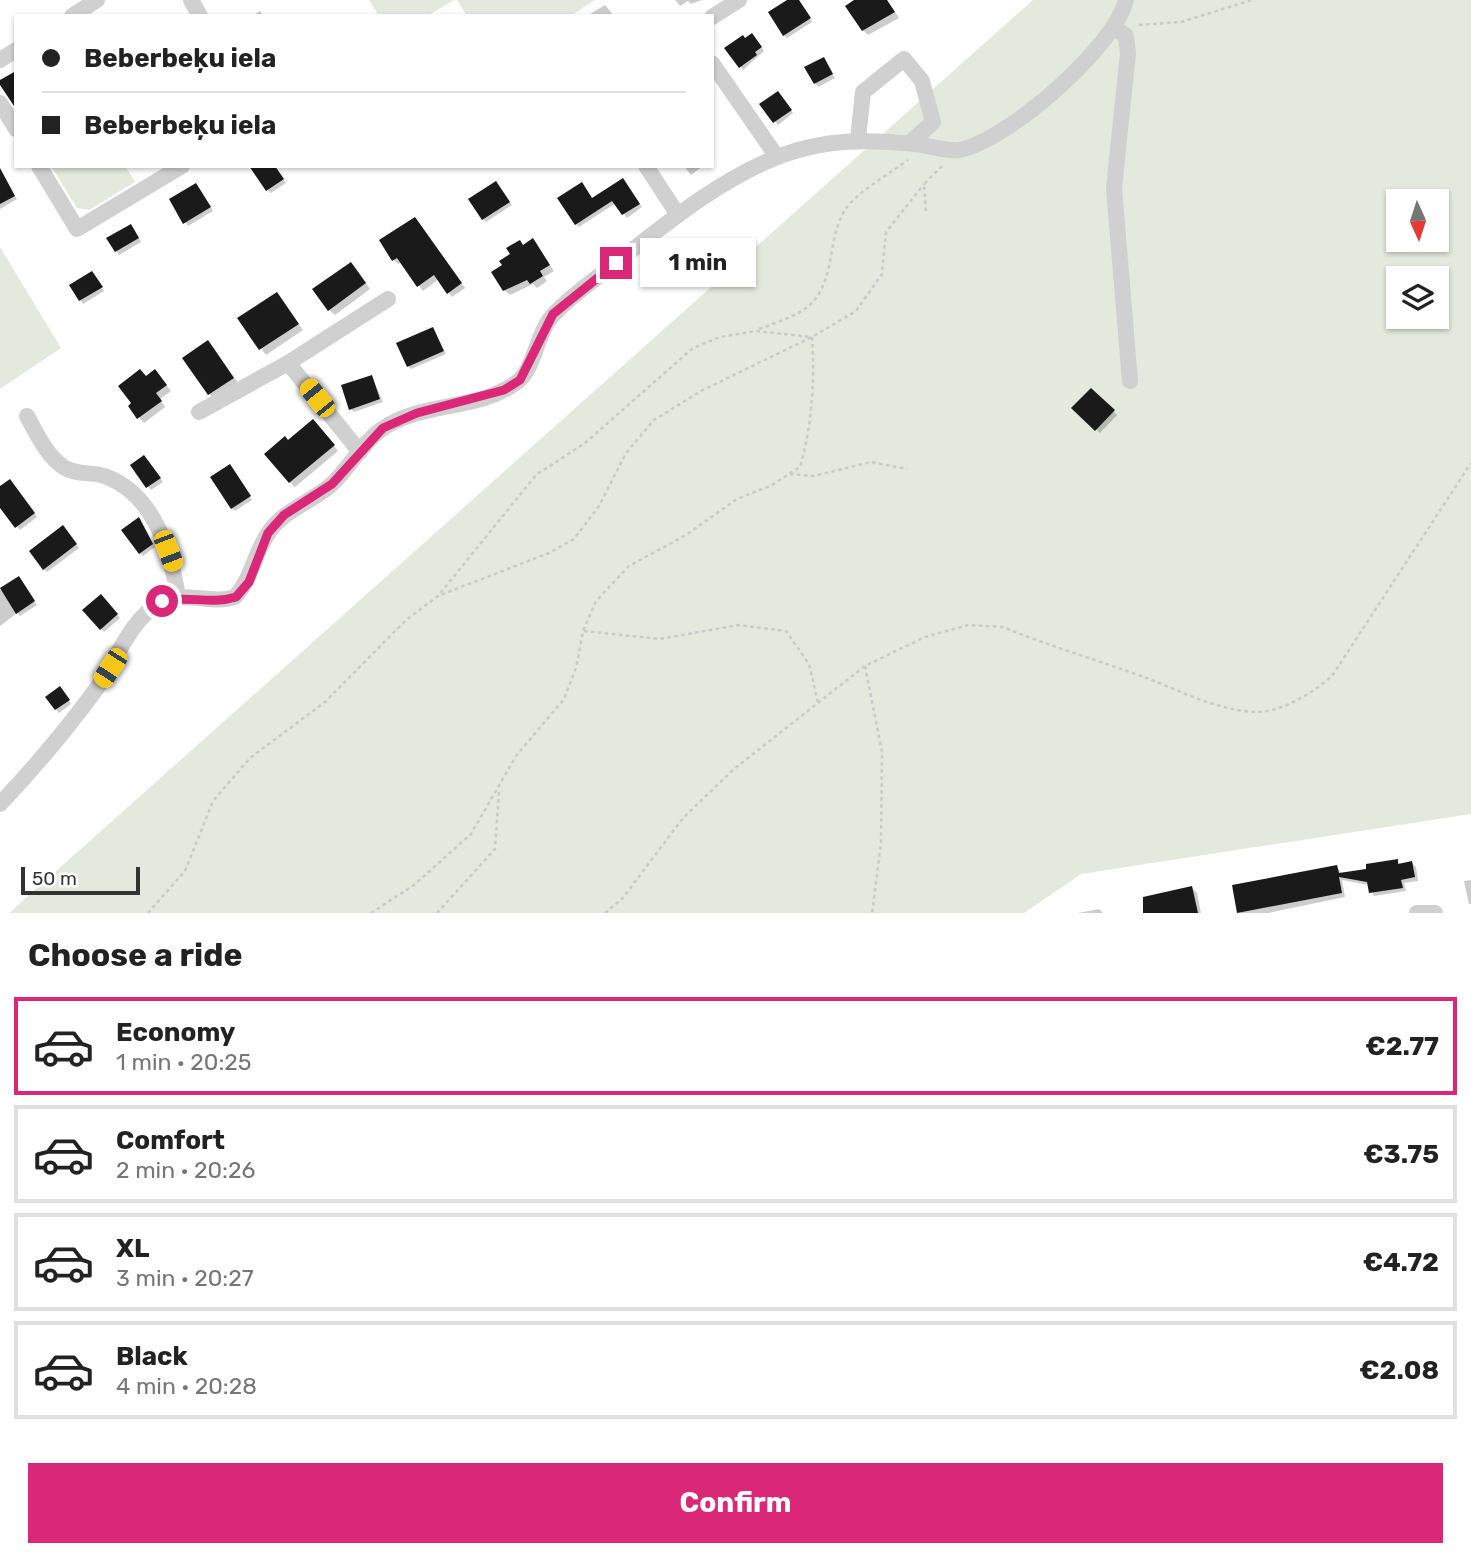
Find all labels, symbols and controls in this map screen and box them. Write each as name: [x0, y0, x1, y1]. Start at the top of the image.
text: Beberbeķu iela: [84, 43, 276, 74]
text: Beberbeķu iela: [84, 110, 276, 141]
north arrow: [1386, 189, 1449, 252]
map controls: [1386, 189, 1449, 329]
callout: 1 min: [640, 238, 756, 288]
route end: [600, 247, 632, 279]
text: 1 min: [669, 248, 727, 276]
button: layers: [1386, 266, 1449, 329]
car: [296, 375, 339, 421]
car: [151, 528, 186, 574]
route start: [146, 585, 178, 617]
car: [90, 645, 131, 691]
scale bar: [21, 864, 140, 896]
text: 50 m: [32, 867, 77, 890]
text: Choose a ride: [28, 936, 242, 974]
icon: car: [32, 1015, 95, 1078]
text: Economy: [116, 1017, 235, 1048]
text: €2.77: [1365, 1031, 1439, 1062]
text: 1 min · 20:25: [116, 1048, 251, 1076]
icon: car: [32, 1123, 95, 1186]
text: Comfort: [116, 1125, 225, 1156]
text: €3.75: [1363, 1139, 1439, 1170]
text: 2 min · 20:26: [116, 1156, 255, 1184]
icon: car: [32, 1231, 95, 1294]
text: XL: [116, 1233, 149, 1264]
text: €4.72: [1363, 1247, 1439, 1278]
text: 3 min · 20:27: [116, 1264, 254, 1292]
icon: car: [32, 1339, 95, 1402]
text: Black: [116, 1341, 188, 1372]
text: €2.08: [1359, 1355, 1439, 1386]
text: 4 min · 20:28: [116, 1372, 257, 1400]
button: Confirm: [28, 1463, 1443, 1543]

